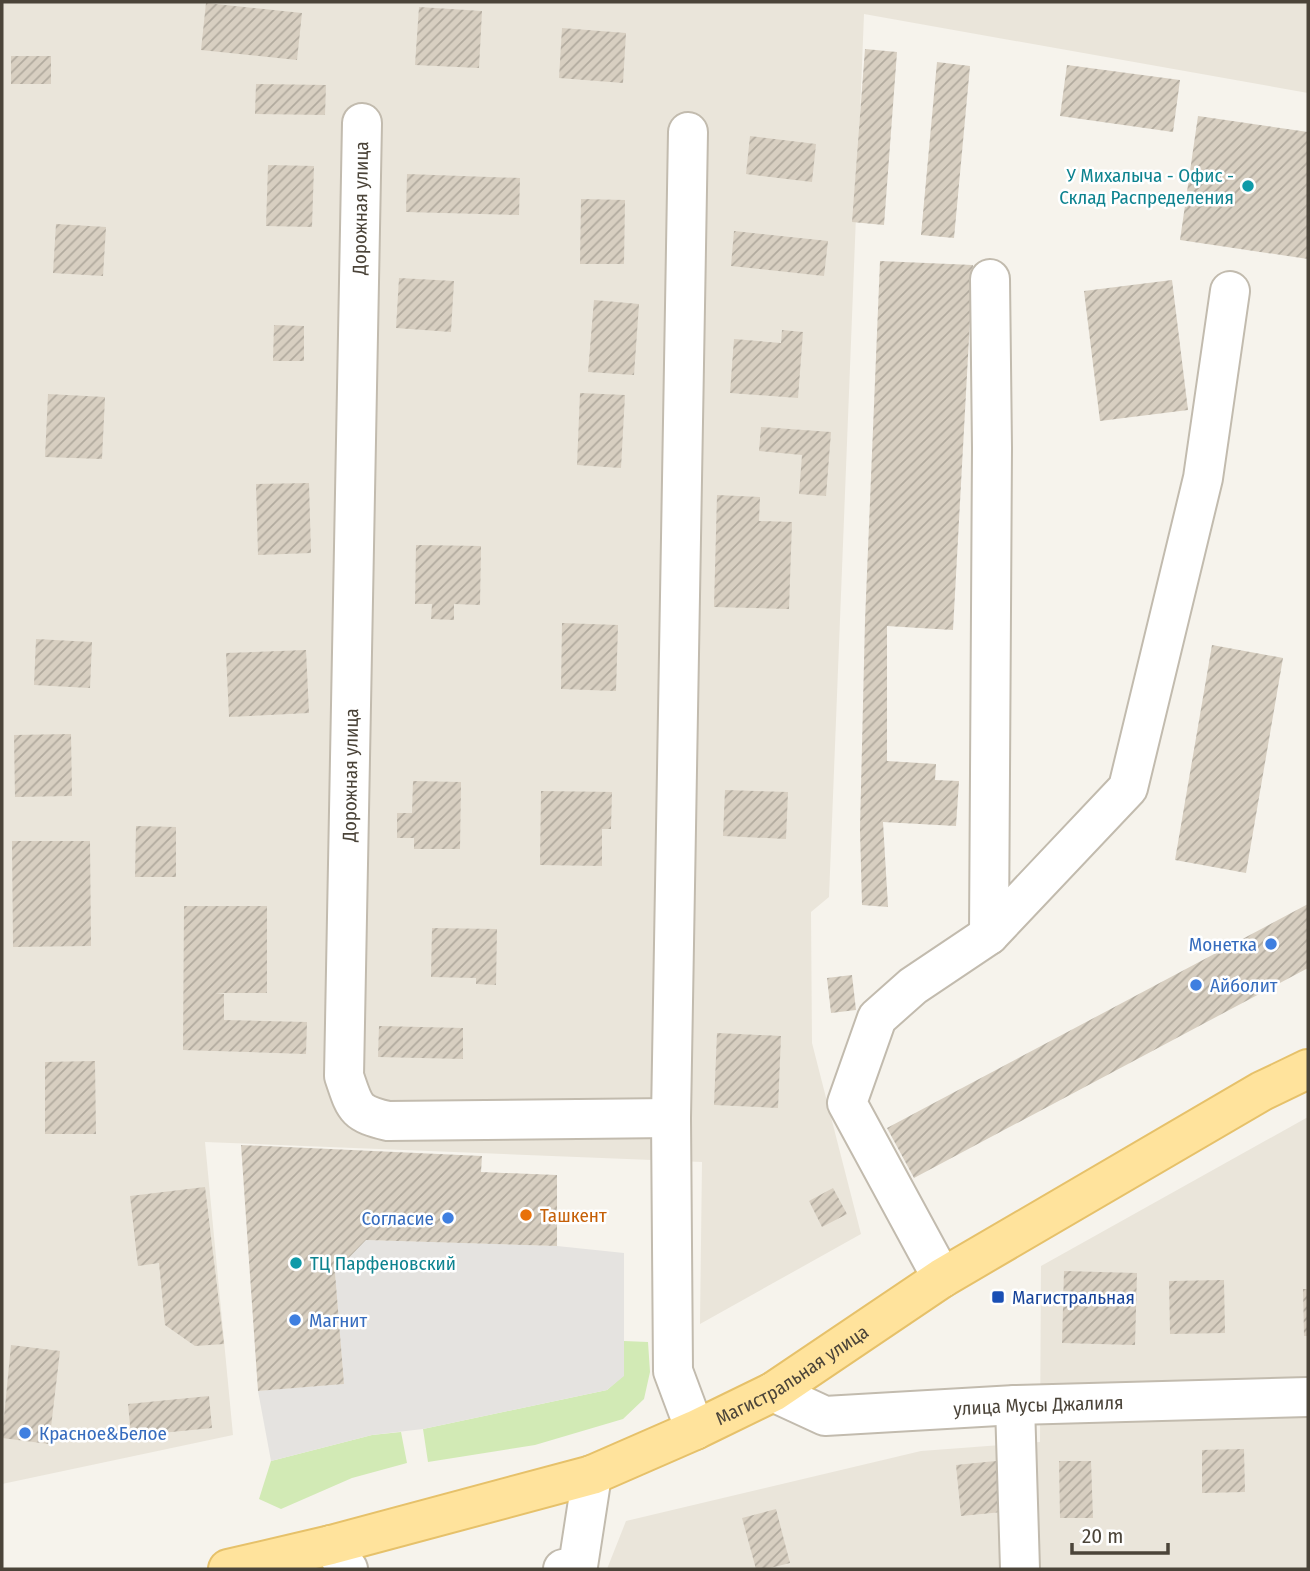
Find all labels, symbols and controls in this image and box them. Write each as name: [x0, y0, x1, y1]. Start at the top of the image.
street label: Дорожная улица: [348, 141, 373, 276]
place label: У Михалыча - Офис - Склад Распределения: [1059, 164, 1234, 209]
marker: У Михалыча - Офис - Склад Распределения: [1240, 178, 1256, 194]
street label: Дорожная улица: [338, 708, 363, 843]
place label: Монетка: [1189, 933, 1257, 956]
marker: Монетка: [1263, 936, 1279, 952]
place label: Айболит: [1210, 974, 1278, 997]
marker: Айболит: [1188, 977, 1204, 993]
place label: Ташкент: [540, 1204, 607, 1227]
place label: Согласие: [361, 1207, 434, 1230]
marker: Ташкент: [518, 1207, 534, 1223]
marker: Согласие: [440, 1210, 456, 1226]
place label: ТЦ Парфеновский: [310, 1252, 456, 1275]
marker: ТЦ Парфеновский: [288, 1255, 304, 1271]
place label: Магистральная: [1012, 1286, 1135, 1309]
marker: Магистральная: [990, 1289, 1006, 1305]
place label: Магнит: [309, 1309, 368, 1332]
marker: Магнит: [287, 1312, 303, 1328]
street label: Магистральная улица: [712, 1320, 873, 1430]
street label: улица Мусы Джалиля: [953, 1391, 1124, 1421]
place label: Красное&Белое: [39, 1422, 167, 1445]
marker: Красное&Белое: [17, 1425, 33, 1441]
scale bar: [1072, 1512, 1168, 1556]
text: 20 m: [1082, 1523, 1123, 1549]

